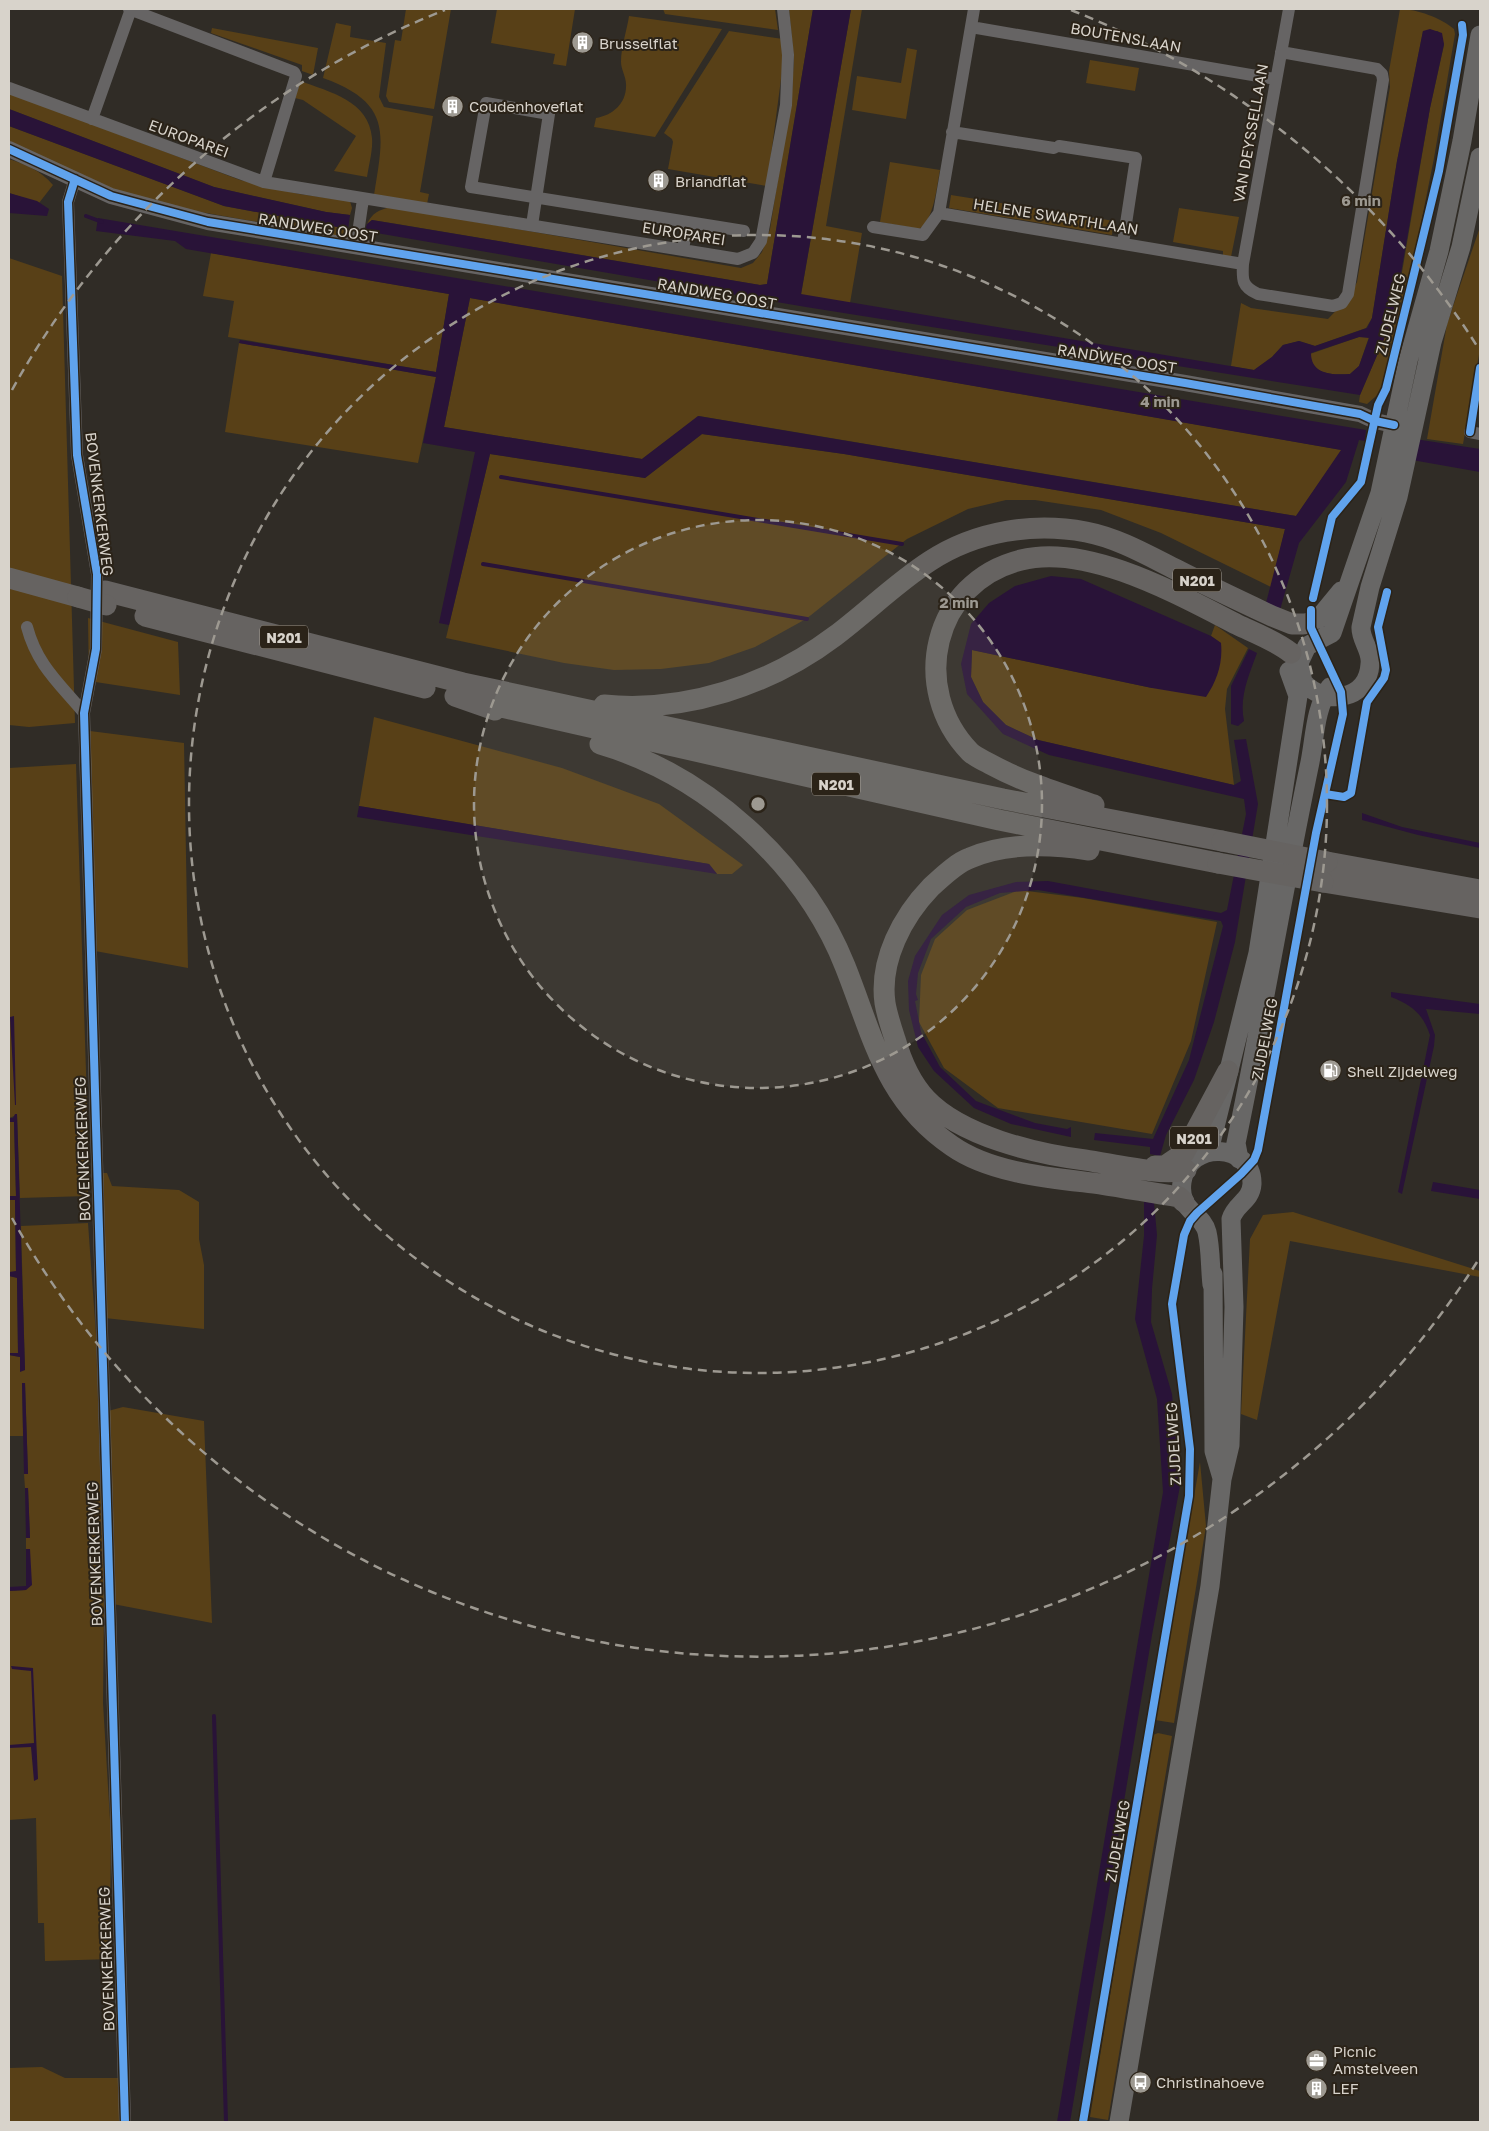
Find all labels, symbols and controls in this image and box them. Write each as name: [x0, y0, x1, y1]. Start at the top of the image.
street label: BOUTENSLAAN: [1069, 18, 1183, 56]
building icon: Brusselflat: [571, 31, 595, 55]
place label: Brusselflat: [599, 34, 678, 52]
street label: VAN DEYSSELLAAN: [1229, 62, 1271, 204]
building icon: Coudenhoveflat: [441, 94, 465, 118]
place label: Coudenhoveflat: [469, 97, 584, 115]
street label: EUROPAREI: [146, 115, 232, 161]
building icon: Briandflat: [647, 169, 671, 193]
place label: Briandflat: [675, 172, 746, 190]
text: 6 min: [1341, 191, 1381, 209]
street label: HELENE SWARTHLAAN: [972, 194, 1140, 238]
street label: RANDWEG OOST: [257, 209, 379, 245]
street label: EUROPAREI: [641, 218, 727, 248]
street label: ZIJDELWEG: [1371, 271, 1409, 357]
street label: RANDWEG OOST: [656, 274, 778, 312]
street label: RANDWEG OOST: [1056, 340, 1178, 376]
text: 4 min: [1140, 392, 1180, 410]
street label: BOVENKERKERWEG: [82, 431, 118, 577]
road number: N201: [1173, 568, 1221, 592]
text: 2 min: [939, 593, 979, 611]
road number: N201: [260, 626, 308, 649]
road number: N201: [812, 772, 860, 796]
centre of rings: [749, 795, 767, 813]
street label: ZIJDELWEG: [1247, 996, 1281, 1082]
fuel station icon: Shell Zijdelweg: [1319, 1059, 1343, 1083]
place label: Shell Zijdelweg: [1347, 1062, 1457, 1080]
street label: BOVENKERKERWEG: [70, 1076, 94, 1222]
road number: N201: [1170, 1126, 1218, 1150]
street label: ZIJDELWEG: [1162, 1402, 1184, 1486]
street label: BOVENKERKERWEG: [82, 1481, 106, 1627]
street label: ZIJDELWEG: [1101, 1798, 1133, 1884]
street label: BOVENKERKERWEG: [94, 1886, 118, 2032]
place label: Picnic Amstelveen: [1333, 2042, 1418, 2077]
office icon: Picnic Amstelveen: [1305, 2048, 1329, 2072]
bus stop icon: Christinahoeve: [1128, 2070, 1152, 2094]
place label: Christinahoeve: [1156, 2073, 1265, 2091]
building icon: LEF: [1304, 2076, 1328, 2100]
place label: LEF: [1332, 2079, 1359, 2097]

